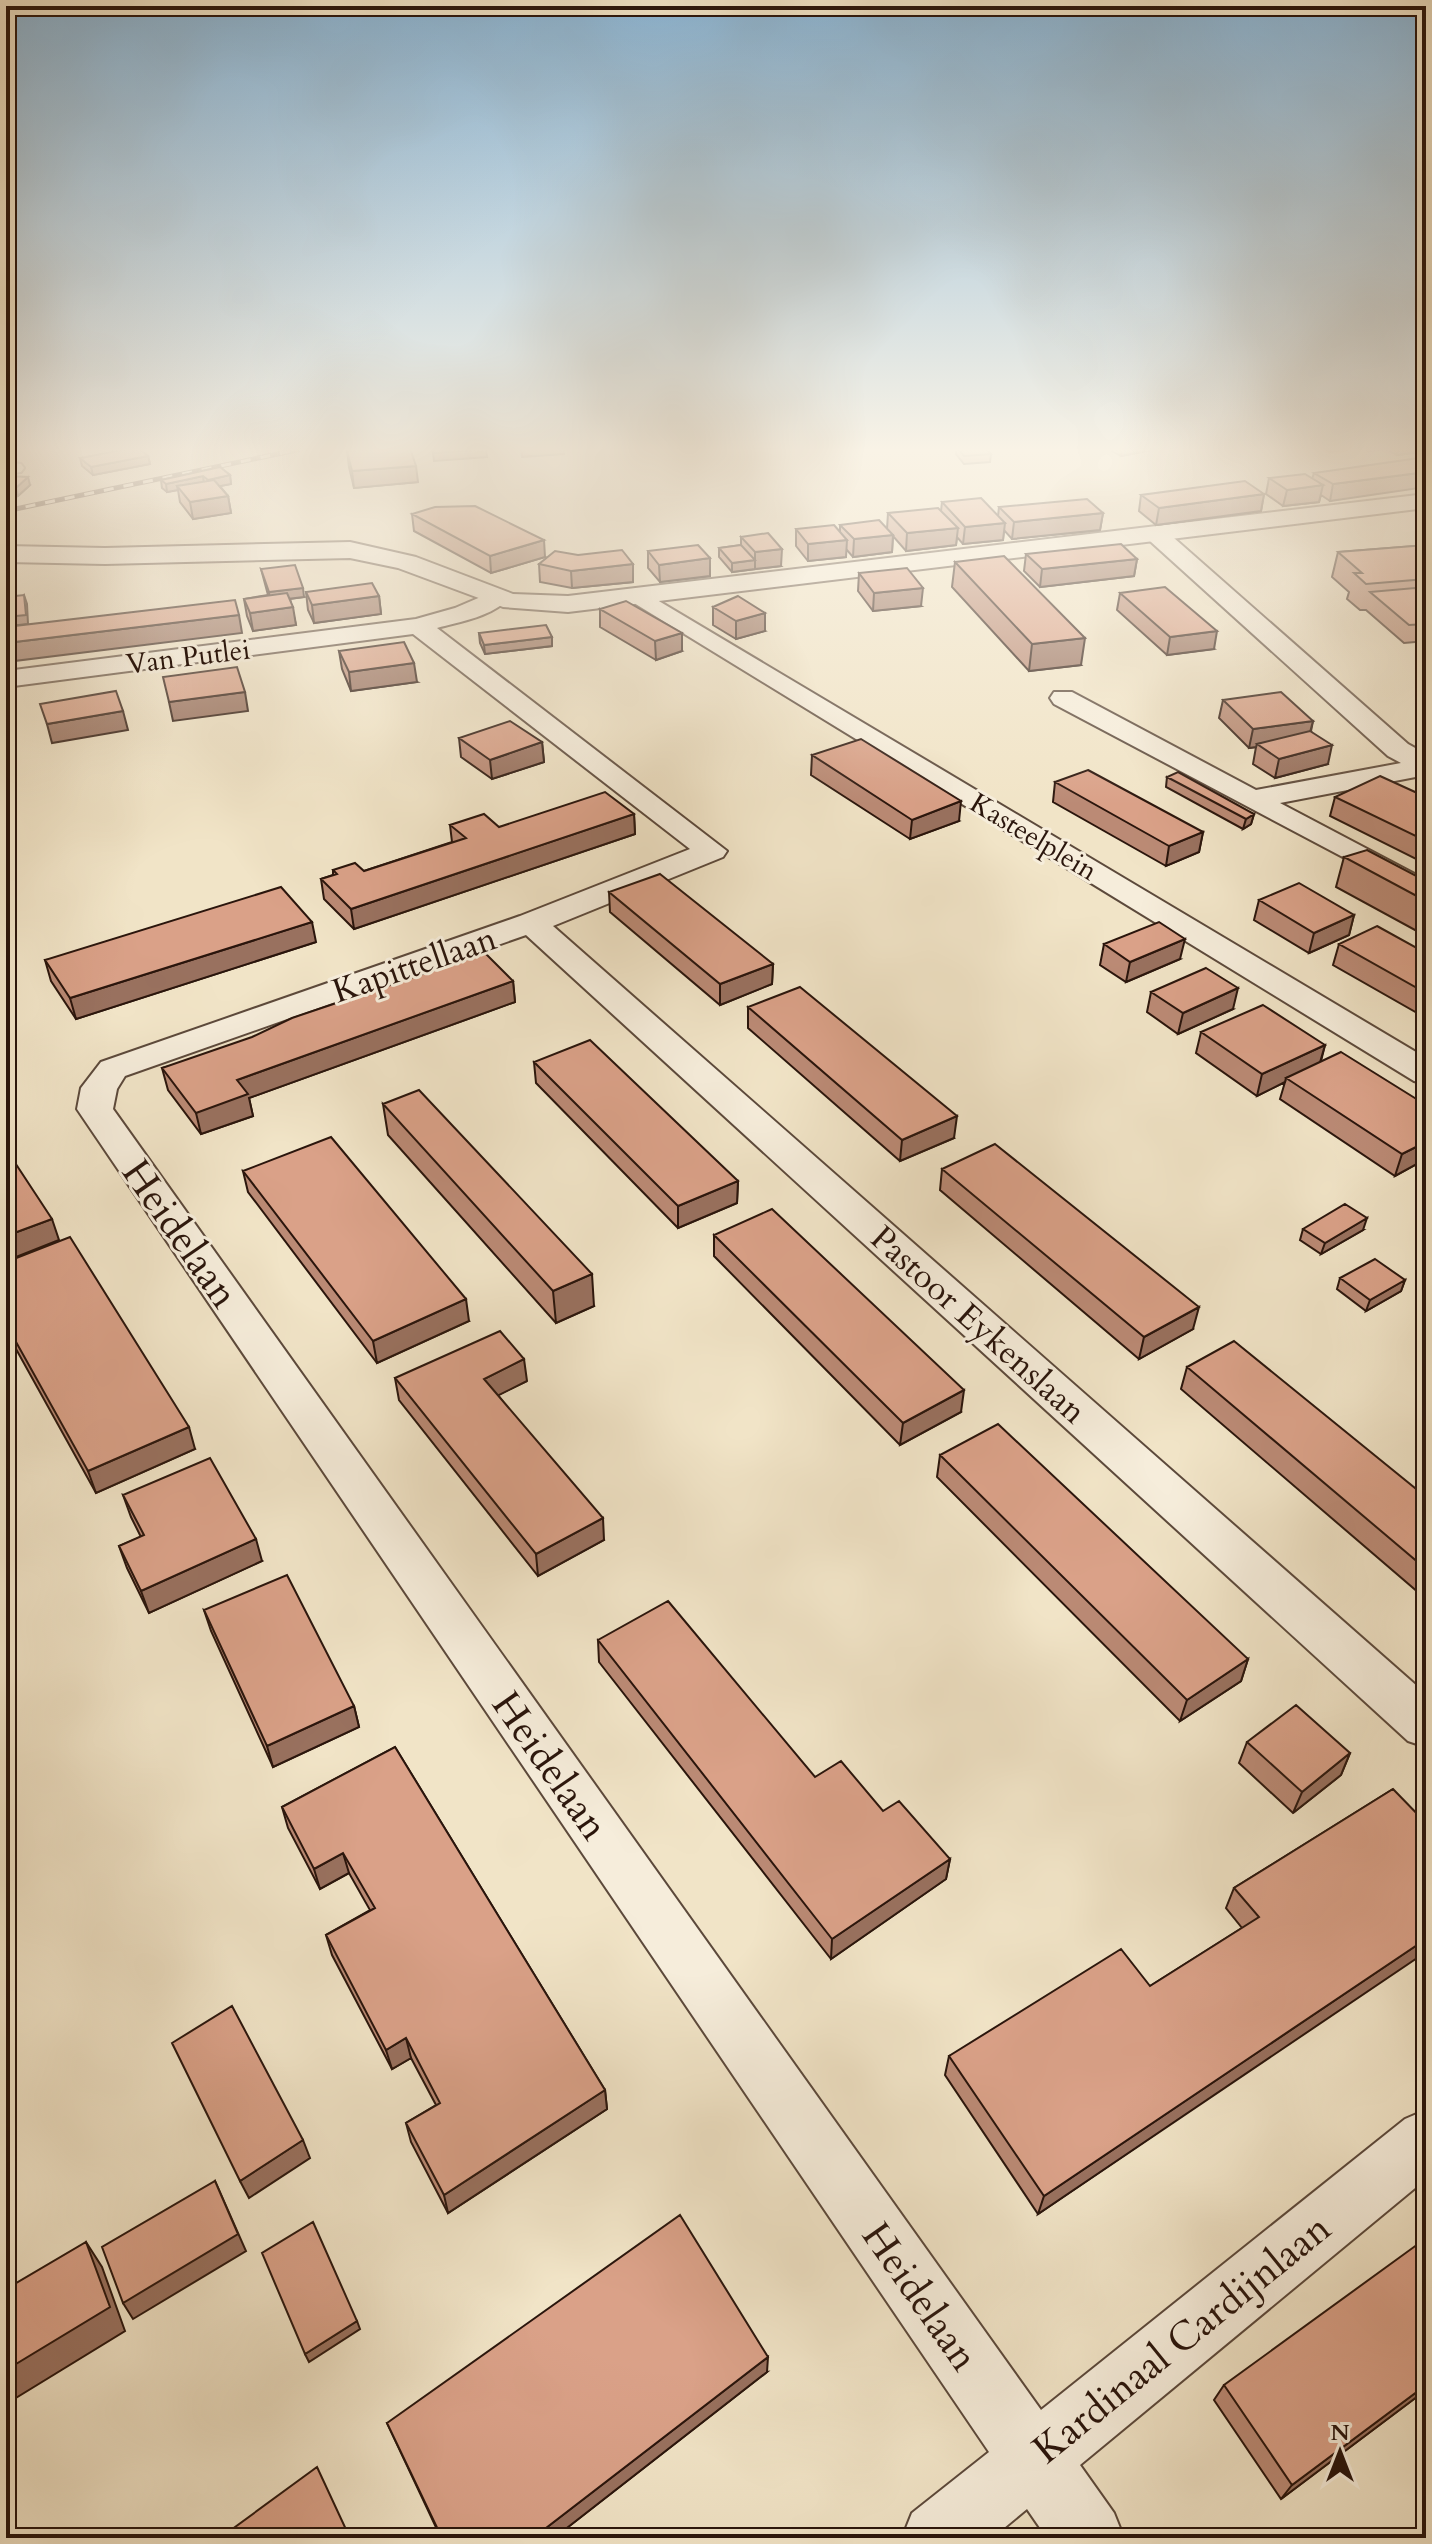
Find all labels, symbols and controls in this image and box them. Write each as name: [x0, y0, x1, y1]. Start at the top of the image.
street label: Van Putlei: [124, 631, 252, 683]
street label: Kasteelplein: [963, 784, 1104, 890]
street label: Kapittellaan: [326, 915, 502, 1014]
street label: Heidelaan: [109, 1149, 251, 1319]
street label: Pastoor Eykenslaan: [860, 1215, 1096, 1434]
street label: Heidelaan: [479, 1681, 621, 1851]
street label: Kardinaal Cardijnlaan: [1021, 2202, 1343, 2477]
street label: Heidelaan: [849, 2212, 991, 2382]
north arrow: [1300, 2412, 1380, 2492]
text: N: [1330, 2418, 1350, 2448]

